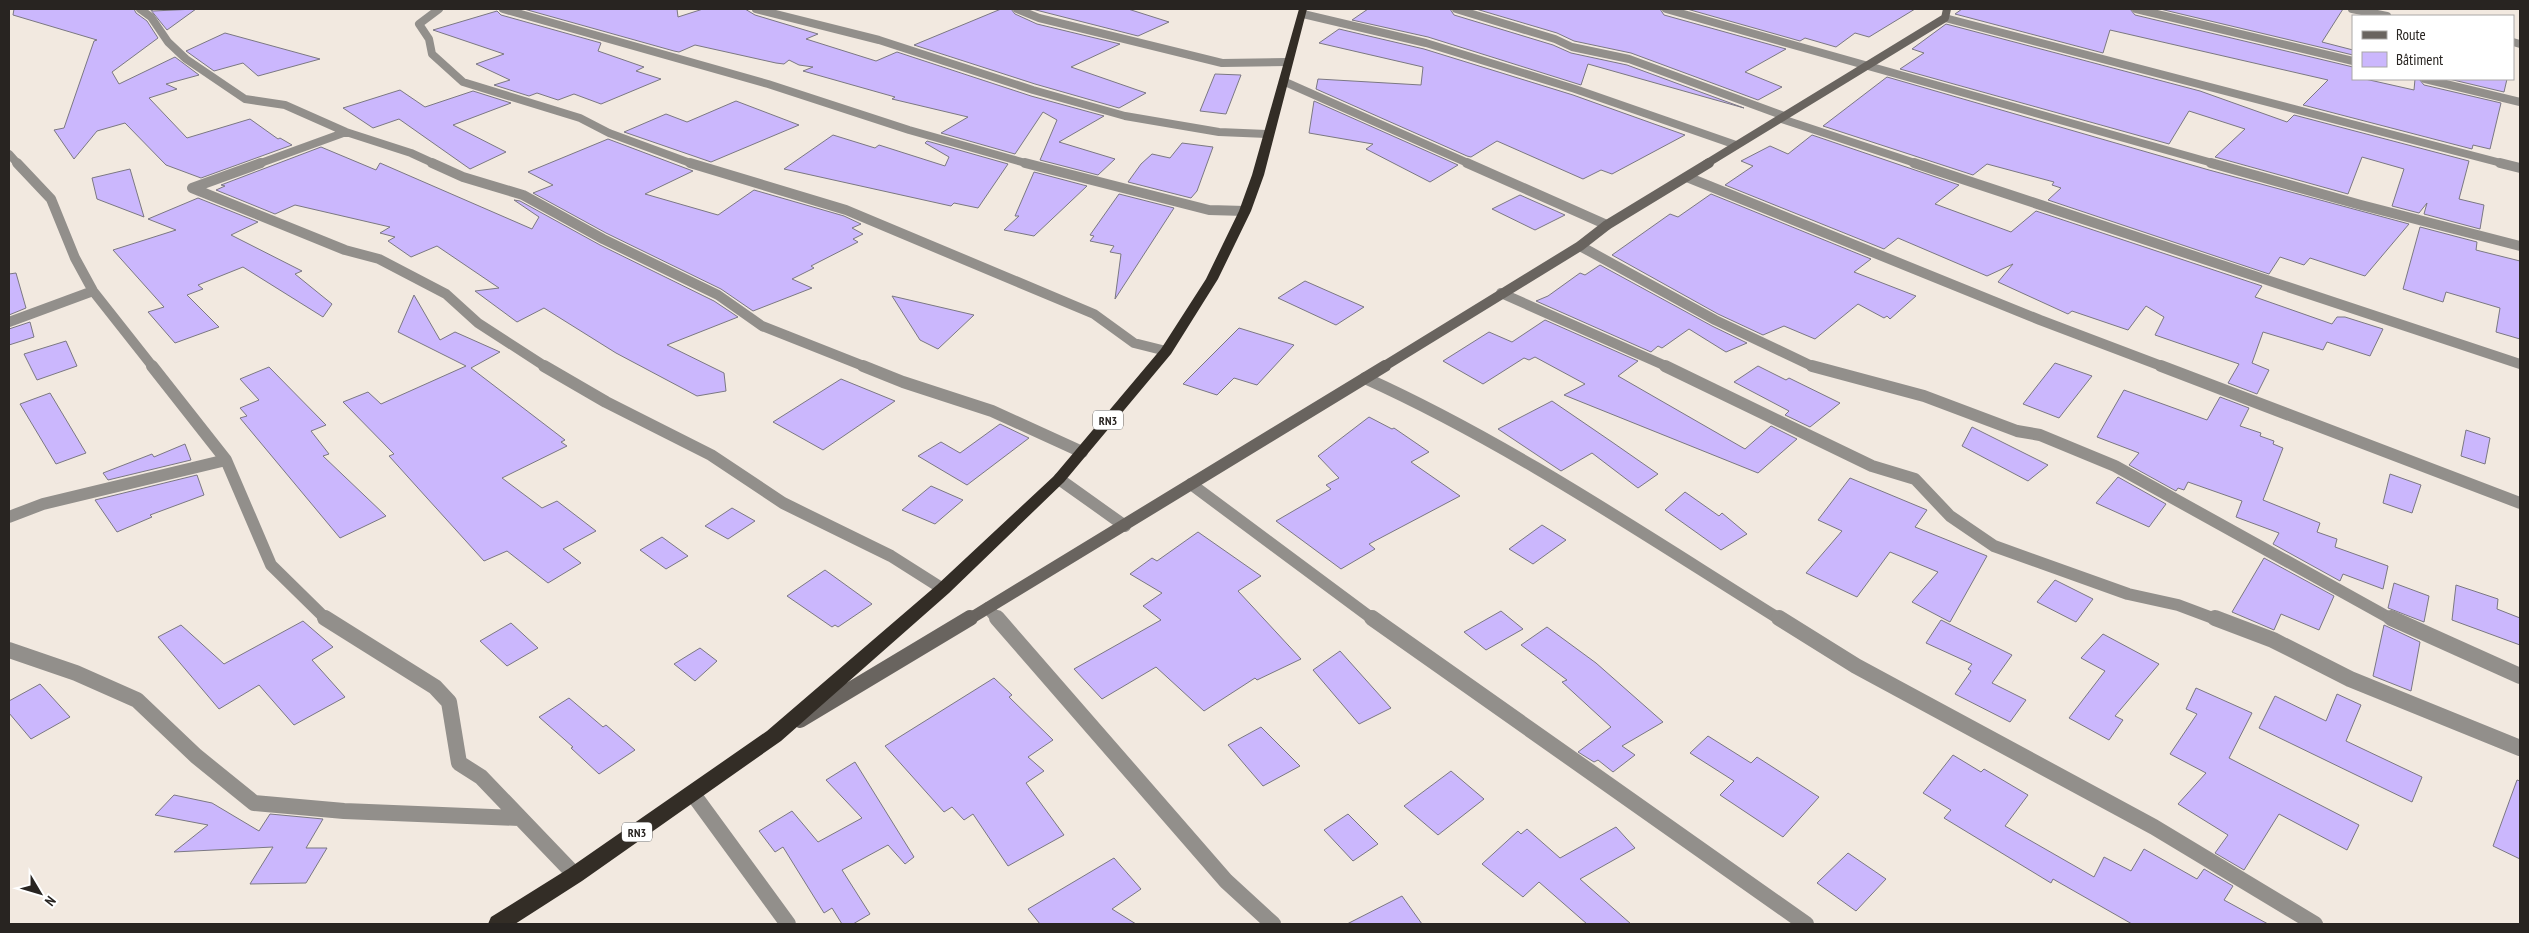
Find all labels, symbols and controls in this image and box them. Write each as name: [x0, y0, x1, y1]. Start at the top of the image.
legend: [2352, 15, 2514, 80]
text: Route: [2396, 25, 2426, 44]
text: Bâtiment: [2396, 50, 2443, 69]
road number: RN3: [1093, 410, 1123, 430]
road number: RN3: [622, 822, 652, 842]
north arrow: [15, 868, 65, 918]
text: N: [41, 892, 60, 910]

